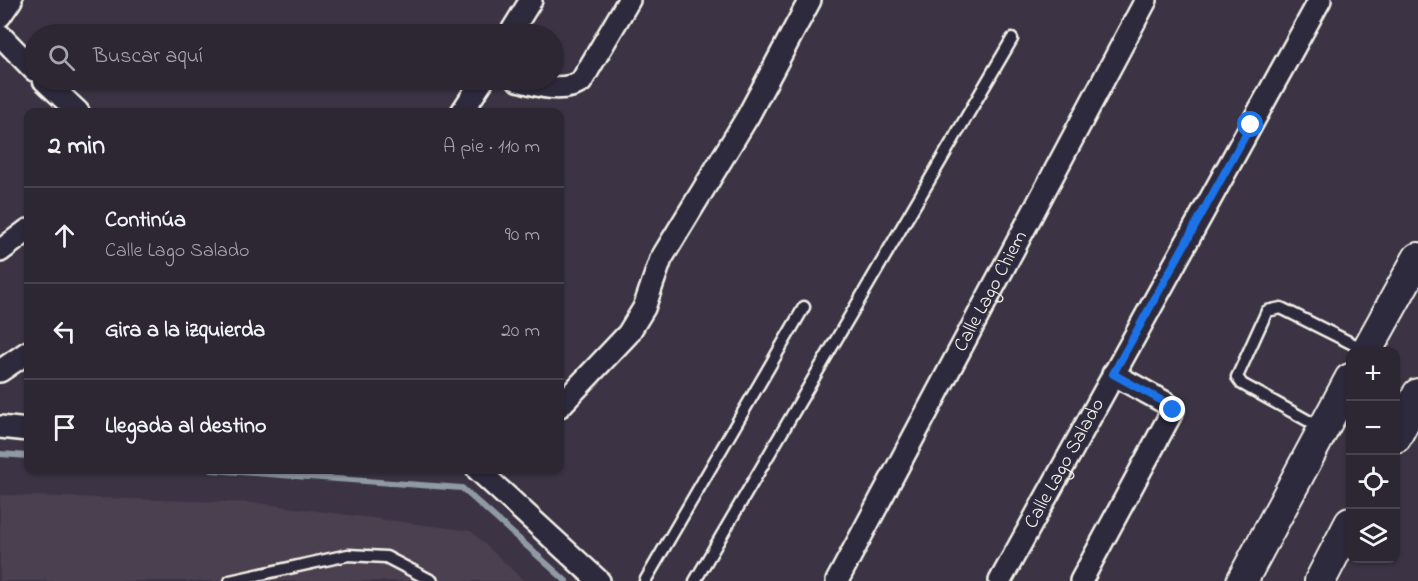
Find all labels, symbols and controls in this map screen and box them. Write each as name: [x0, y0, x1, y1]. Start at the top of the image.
search box: [24, 24, 564, 90]
icon: search: [45, 41, 78, 74]
text: Buscar aquí: [93, 41, 203, 73]
route start: [1237, 111, 1263, 137]
text: 2 min: [48, 128, 105, 166]
text: A pie · 110 m: [443, 133, 540, 162]
text: Continúa: [105, 205, 186, 237]
icon: ahead: [48, 219, 81, 252]
text: 90 m: [505, 221, 540, 250]
street label: Calle Lago Chiem: [947, 226, 1035, 357]
text: Calle Lago Salado: [105, 237, 250, 266]
icon: left: [48, 315, 81, 348]
text: Gira a la izquierda: [105, 315, 265, 347]
text: 20 m: [501, 317, 540, 346]
map controls: [1346, 347, 1400, 563]
button: +: [1346, 347, 1400, 401]
street label: Calle Lago Salado: [1017, 393, 1112, 534]
route end: [1159, 396, 1185, 422]
button: −: [1346, 401, 1400, 455]
icon: arrive: [48, 411, 81, 444]
text: Llegada al destino: [105, 411, 266, 443]
button: locate: [1346, 455, 1400, 509]
button: layers: [1346, 509, 1400, 563]

